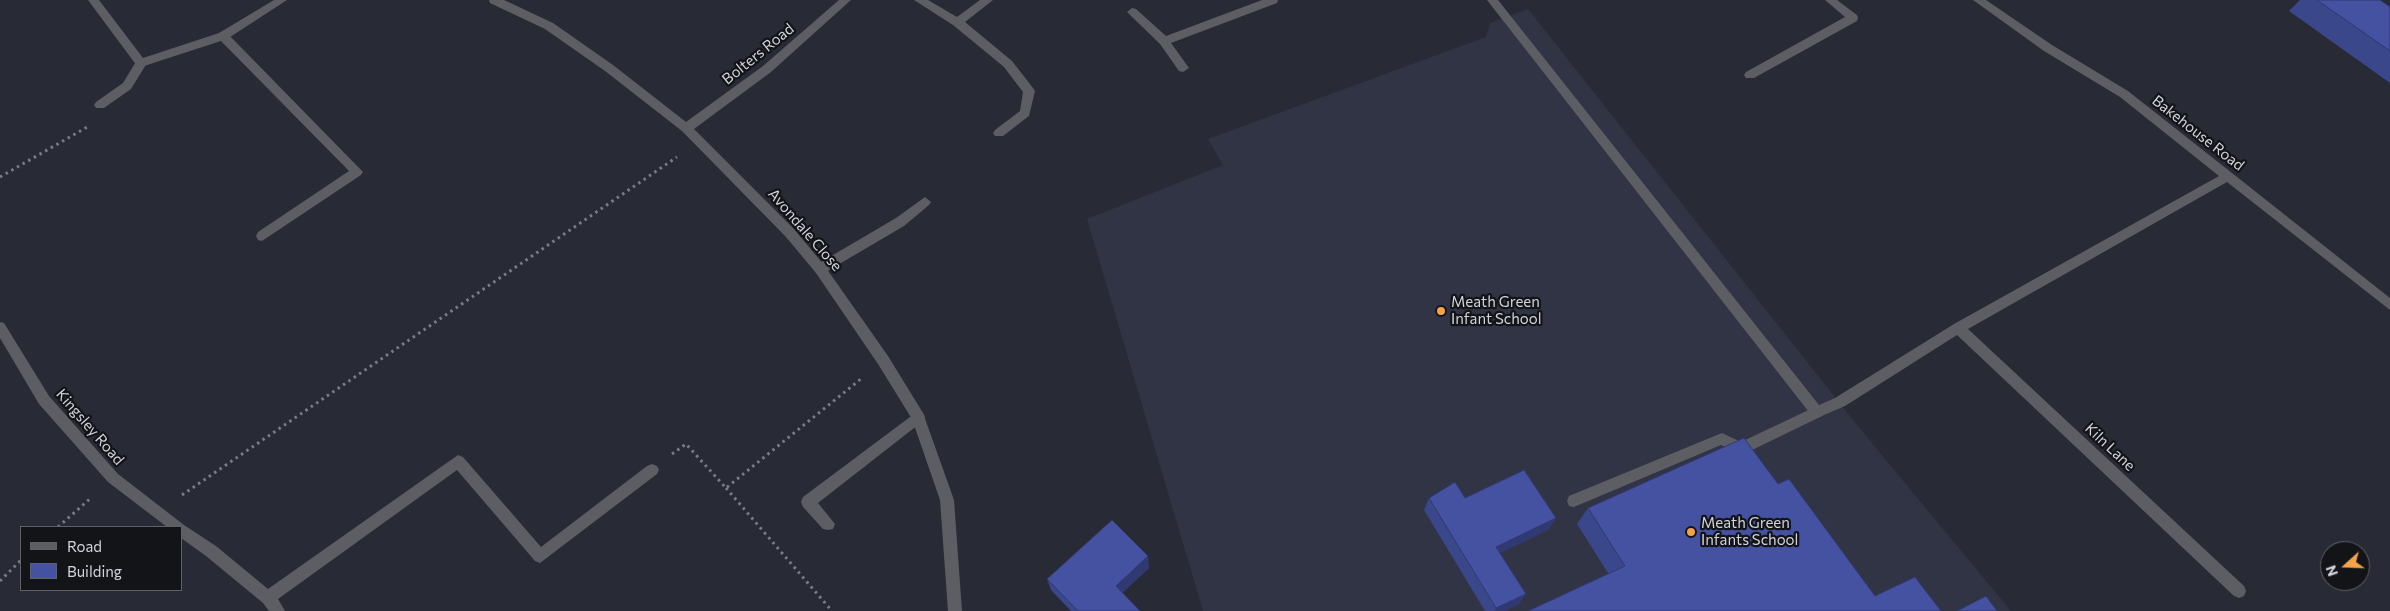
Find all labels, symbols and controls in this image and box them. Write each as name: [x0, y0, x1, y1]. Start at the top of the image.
street label: Bolters Road: [719, 20, 797, 88]
street label: Bakehouse Road: [2148, 91, 2248, 175]
street label: Avondale Close: [764, 185, 846, 275]
place label: Meath Green Infant School: [1451, 293, 1542, 328]
marker: Meath Green Infant School: [1435, 305, 1447, 317]
street label: Kingsley Road: [52, 385, 128, 469]
street label: Kiln Lane: [2081, 419, 2139, 475]
place label: Meath Green Infants School: [1701, 514, 1798, 549]
legend: [20, 526, 182, 591]
marker: Meath Green Infants School: [1685, 526, 1697, 538]
text: Road: [67, 537, 102, 555]
north arrow: [2320, 541, 2370, 591]
text: Building: [67, 562, 122, 580]
text: N: [2322, 563, 2341, 579]

